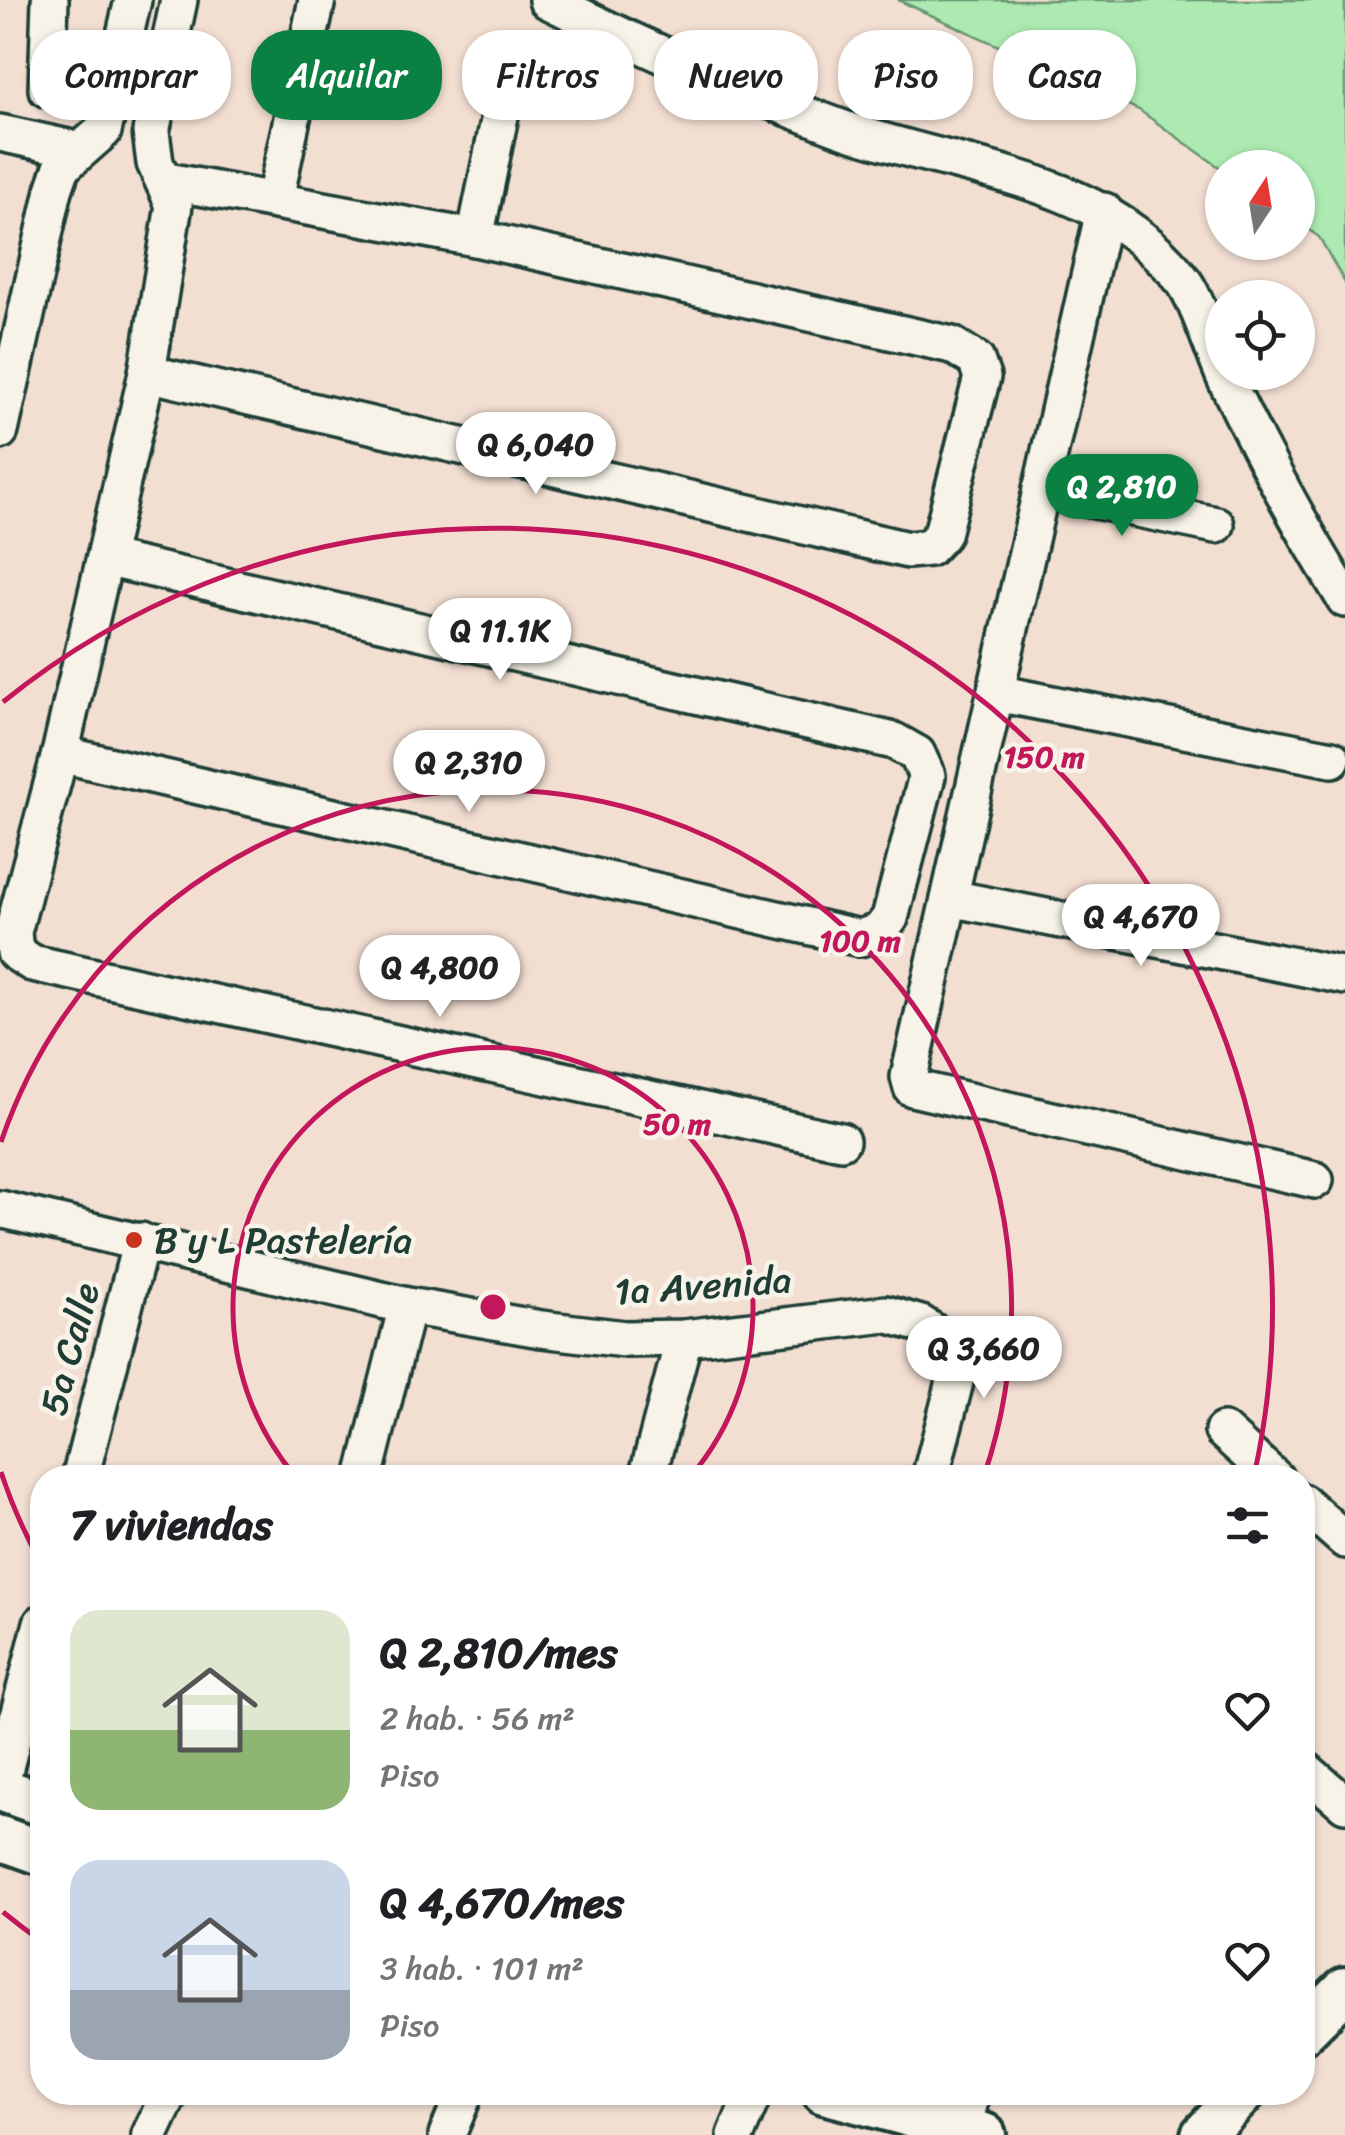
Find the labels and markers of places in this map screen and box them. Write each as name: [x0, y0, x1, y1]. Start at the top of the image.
pin: Q 6,040: [444, 412, 628, 497]
pin: Q 2,810: [1030, 454, 1214, 539]
pin: Q 11.1K: [408, 598, 592, 683]
pin: Q 2,310: [377, 730, 561, 815]
pin: Q 4,670: [1049, 884, 1233, 969]
pin: Q 4,800: [348, 935, 532, 1020]
place label: B y L Pastelería: [154, 1207, 412, 1274]
marker: B y L Pastelería: [123, 1229, 145, 1251]
centre of rings: [475, 1289, 511, 1325]
pin: Q 3,660: [892, 1316, 1076, 1401]

